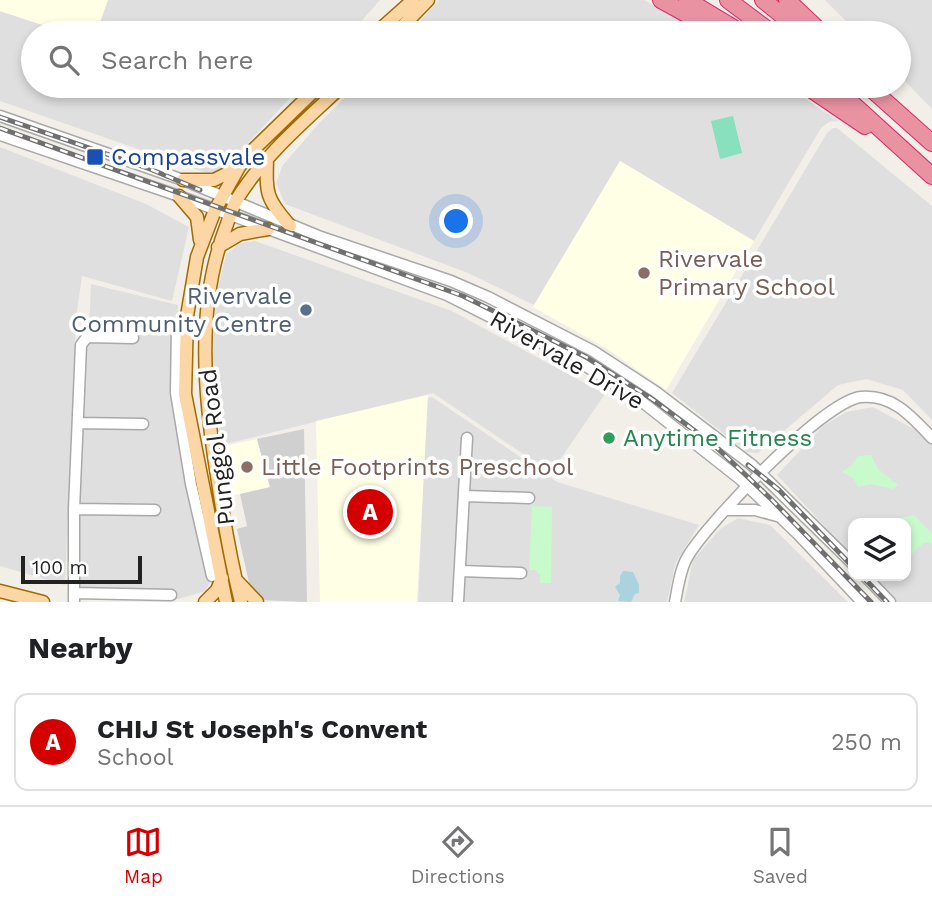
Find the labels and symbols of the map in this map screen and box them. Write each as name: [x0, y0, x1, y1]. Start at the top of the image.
place label: Compassvale: [111, 143, 265, 171]
marker: Compassvale: [85, 147, 105, 167]
your location: [439, 204, 473, 238]
place label: Rivervale Primary School: [658, 245, 836, 301]
marker: Rivervale Primary School: [636, 265, 652, 281]
place label: Rivervale Community Centre: [71, 282, 292, 338]
marker: Rivervale Community Centre: [298, 302, 314, 318]
street label: Rivervale Drive: [485, 305, 649, 415]
street label: Punggol Road: [194, 367, 240, 527]
place label: Anytime Fitness: [623, 424, 812, 452]
marker: Anytime Fitness: [601, 430, 617, 446]
place label: Little Footprints Preschool: [261, 453, 574, 481]
marker: Little Footprints Preschool: [239, 459, 255, 475]
pin: A: [347, 486, 393, 538]
scale bar: [21, 553, 142, 585]

